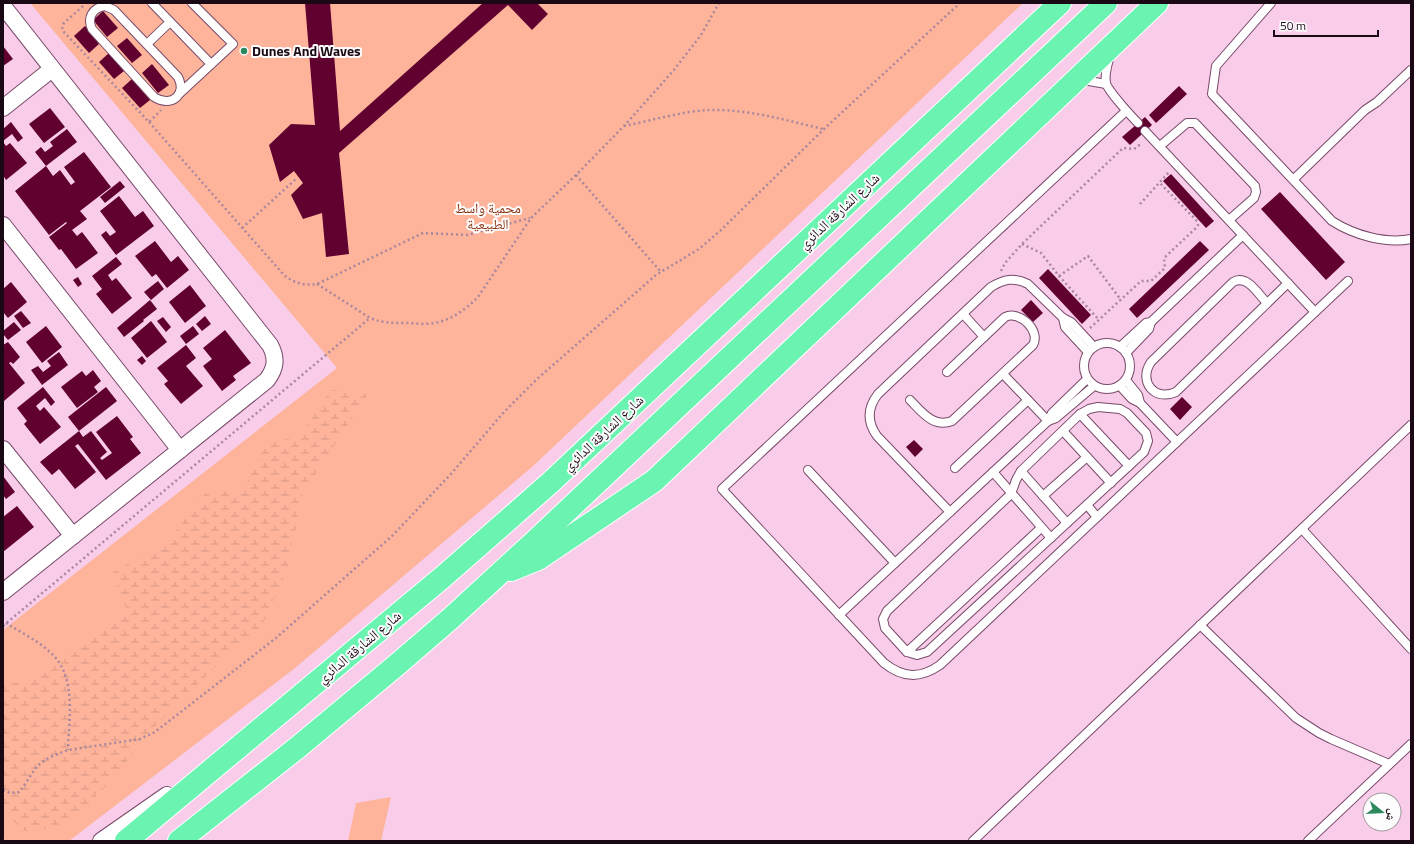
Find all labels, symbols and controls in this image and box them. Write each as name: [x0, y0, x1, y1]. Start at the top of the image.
scale bar: [1274, 12, 1378, 38]
text: 50 m: [1280, 16, 1306, 35]
place label: Dunes And Waves: [252, 40, 361, 61]
marker: Dunes And Waves: [239, 46, 249, 56]
street label: شارع الشارقة الدائري: [793, 168, 885, 255]
park label: محمية واسط الطبيعية: [455, 197, 521, 234]
street label: شارع الشارقة الدائري: [557, 390, 649, 477]
street label: شارع الشارقة الدائري: [312, 605, 406, 689]
north arrow: [1362, 792, 1402, 832]
text: ش: [1382, 807, 1401, 823]

